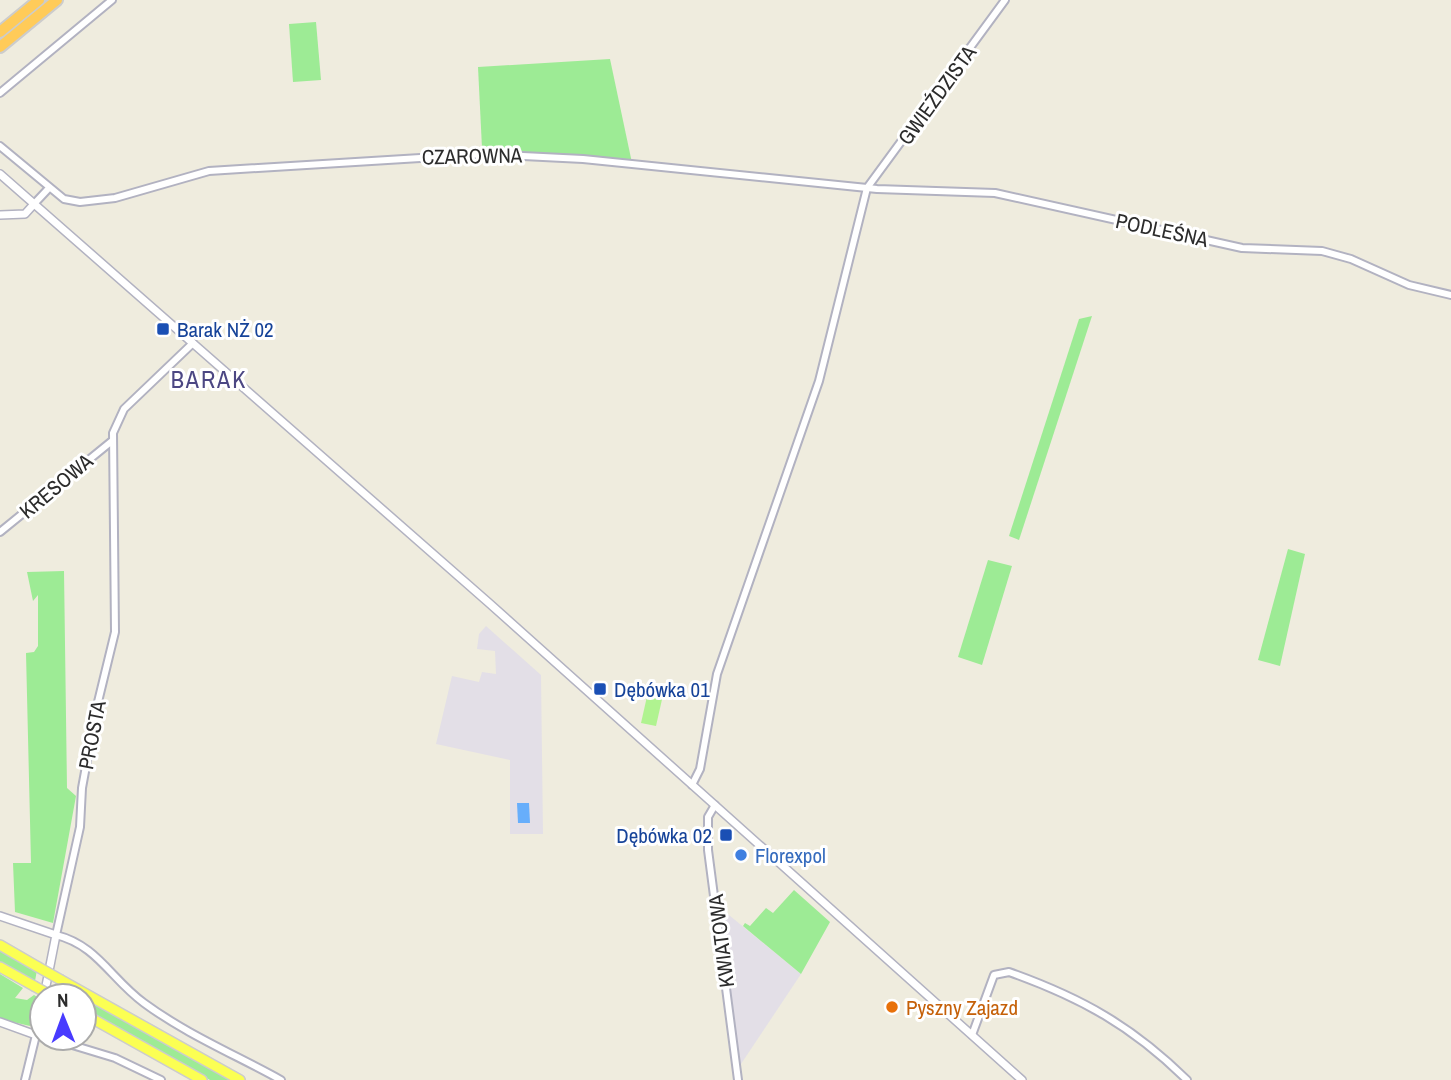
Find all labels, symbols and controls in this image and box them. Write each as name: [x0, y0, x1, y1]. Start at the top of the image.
street label: GWIEŹDZISTA: [891, 39, 983, 151]
street label: CZAROWNA: [422, 141, 523, 171]
street label: PODLEŚNA: [1113, 206, 1211, 254]
place label: Barak NŻ 02: [177, 315, 274, 344]
marker: Barak NŻ 02: [155, 321, 171, 337]
district label: BARAK: [171, 363, 247, 395]
street label: KRESOWA: [13, 446, 99, 525]
place label: Dębówka 01: [614, 675, 710, 704]
marker: Dębówka 01: [592, 681, 608, 697]
street label: PROSTA: [71, 698, 113, 772]
place label: Dębówka 02: [616, 821, 712, 850]
marker: Dębówka 02: [718, 827, 734, 843]
place label: Florexpol: [755, 841, 826, 870]
marker: Florexpol: [733, 847, 749, 863]
street label: KWIATOWA: [701, 892, 741, 989]
north arrow: [28, 982, 98, 1052]
text: N: [57, 987, 69, 1013]
place label: Pyszny Zajazd: [906, 993, 1018, 1022]
marker: Pyszny Zajazd: [884, 999, 900, 1015]

